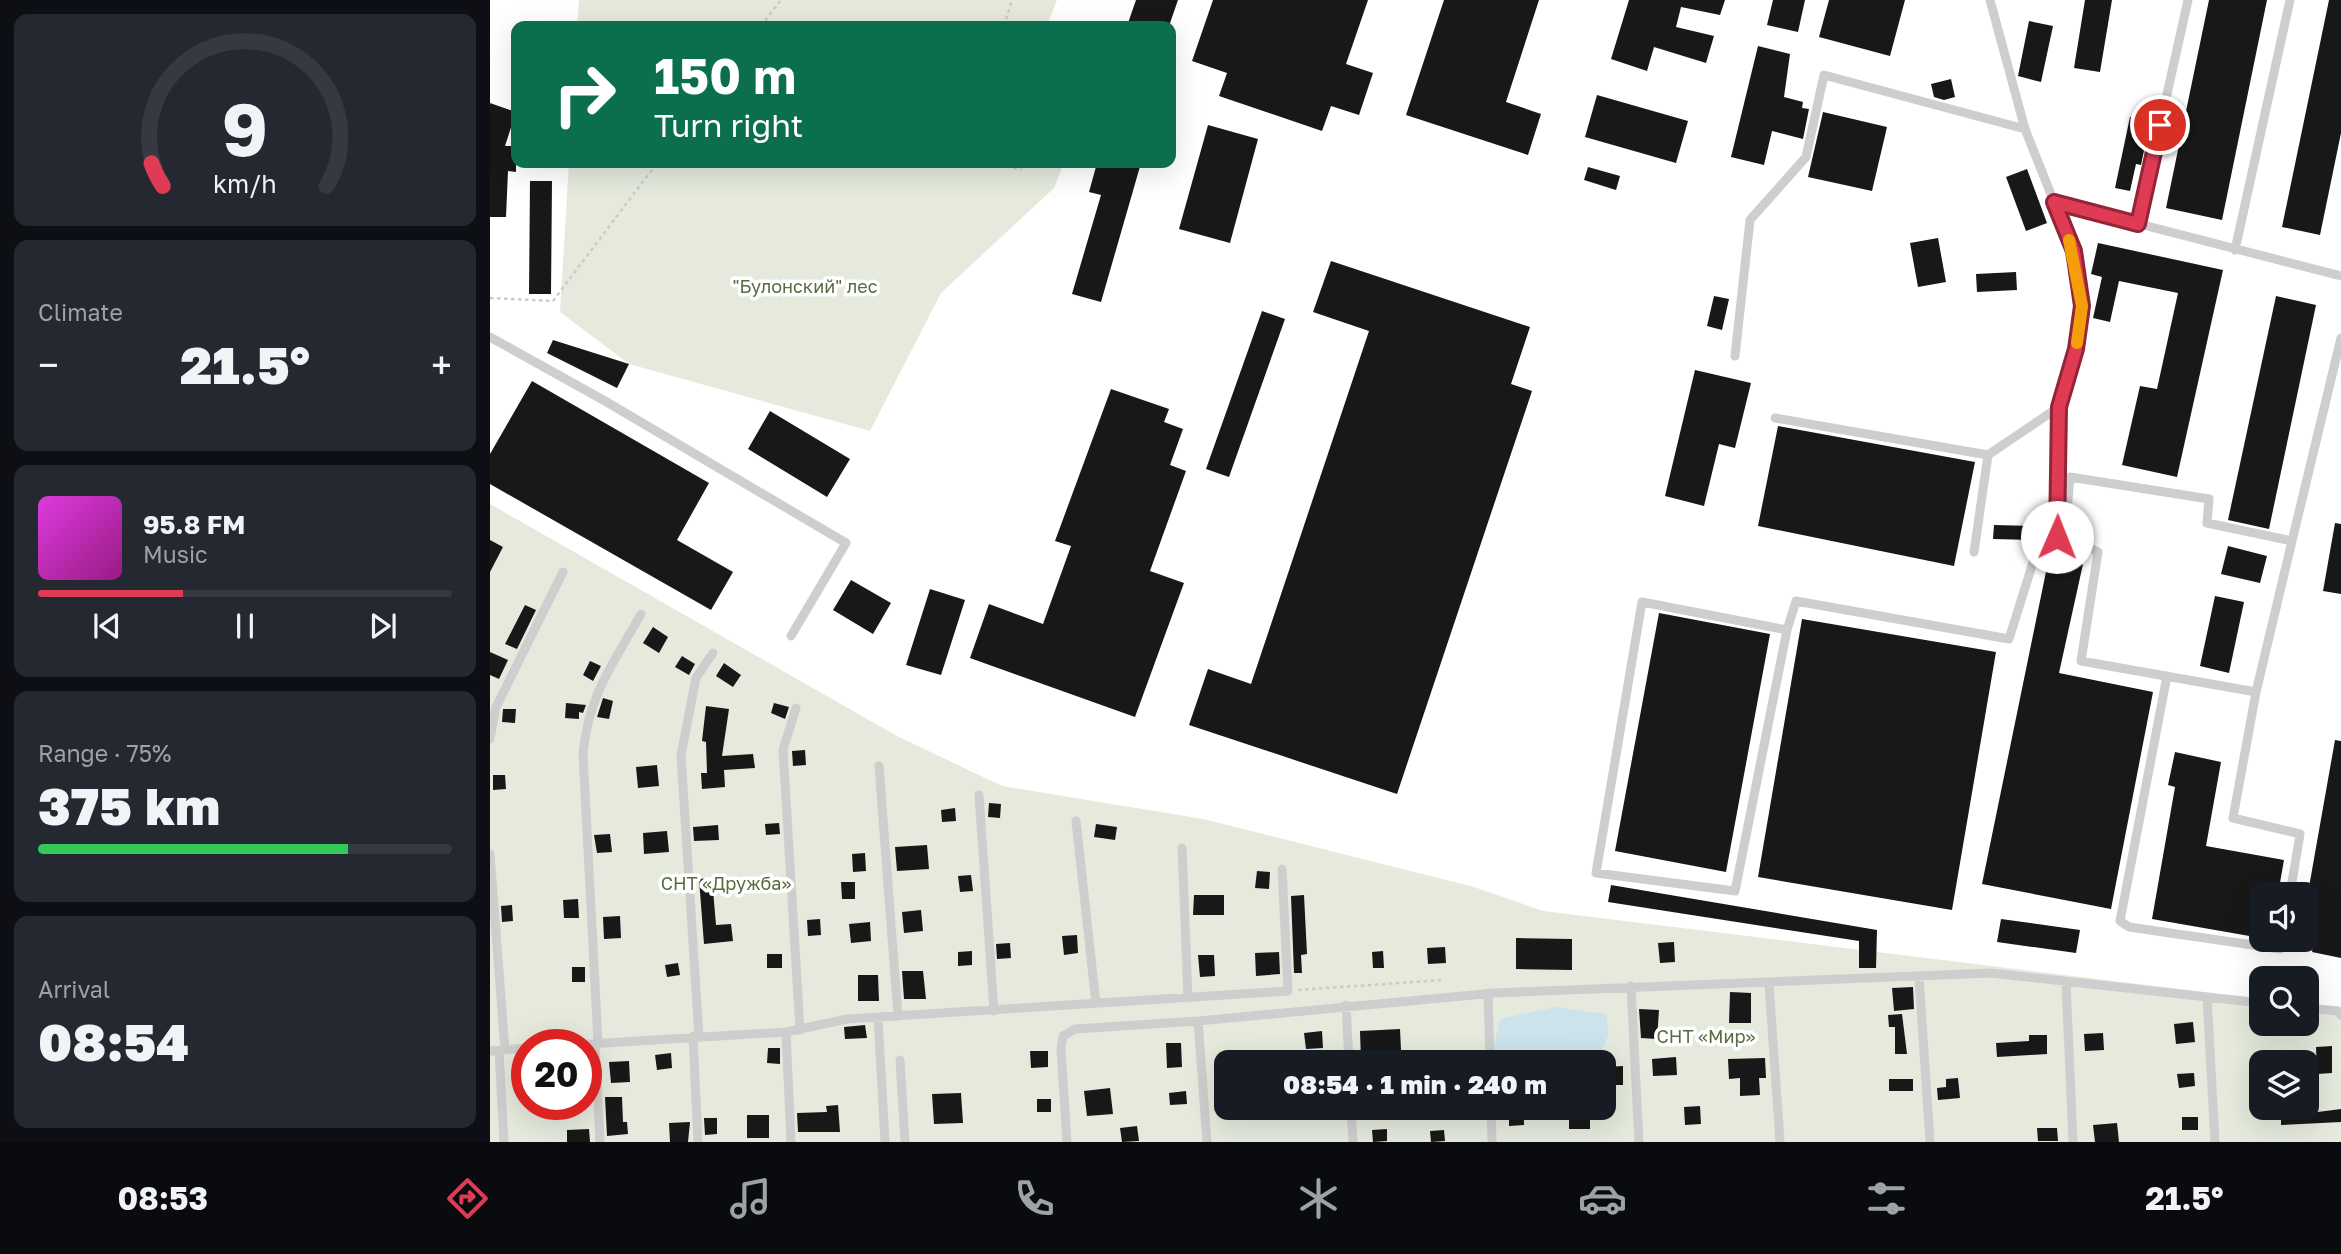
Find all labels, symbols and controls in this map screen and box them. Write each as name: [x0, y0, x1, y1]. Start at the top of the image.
text: 150 m: [654, 46, 796, 105]
icon: right: [539, 49, 630, 140]
text: 9: [222, 85, 268, 172]
pin: [2130, 95, 2190, 155]
text: Turn right: [654, 106, 803, 144]
icon: arrive: [2141, 106, 2179, 144]
text: km/h: [213, 168, 277, 199]
park label: "Булонский" лес: [733, 275, 878, 297]
text: Climate: [38, 298, 123, 326]
text: 21.5°: [180, 333, 310, 395]
text: −: [38, 342, 59, 387]
text: +: [431, 342, 452, 387]
position arrow: [2020, 500, 2094, 574]
text: 95.8 FM: [143, 509, 245, 540]
text: Music: [143, 540, 208, 568]
icon: previous: [88, 607, 126, 645]
icon: pause: [226, 607, 264, 645]
icon: next: [364, 607, 402, 645]
text: Range · 75%: [38, 739, 171, 767]
text: 375 km: [38, 774, 220, 836]
park label: СНТ «Дружба»: [661, 872, 791, 894]
map controls: [2249, 882, 2319, 1120]
button: sound: [2249, 882, 2319, 952]
button: search: [2249, 966, 2319, 1036]
text: Arrival: [38, 975, 110, 1003]
text: 08:54: [38, 1010, 189, 1072]
park label: СНТ «Мир»: [1657, 1025, 1756, 1047]
speed limit sign: 20: [511, 1029, 602, 1120]
button: layers: [2249, 1050, 2319, 1120]
text: 08:54 · 1 min · 240 m: [1283, 1069, 1547, 1100]
icon: directions: [443, 1174, 492, 1223]
icon: music: [726, 1174, 775, 1223]
icon: phone: [1010, 1174, 1059, 1223]
icon: climate: [1294, 1174, 1343, 1223]
icon: car: [1578, 1174, 1627, 1223]
icon: filters: [1862, 1174, 1911, 1223]
text: 08:53: [117, 1179, 208, 1217]
text: 21.5°: [2145, 1179, 2224, 1217]

